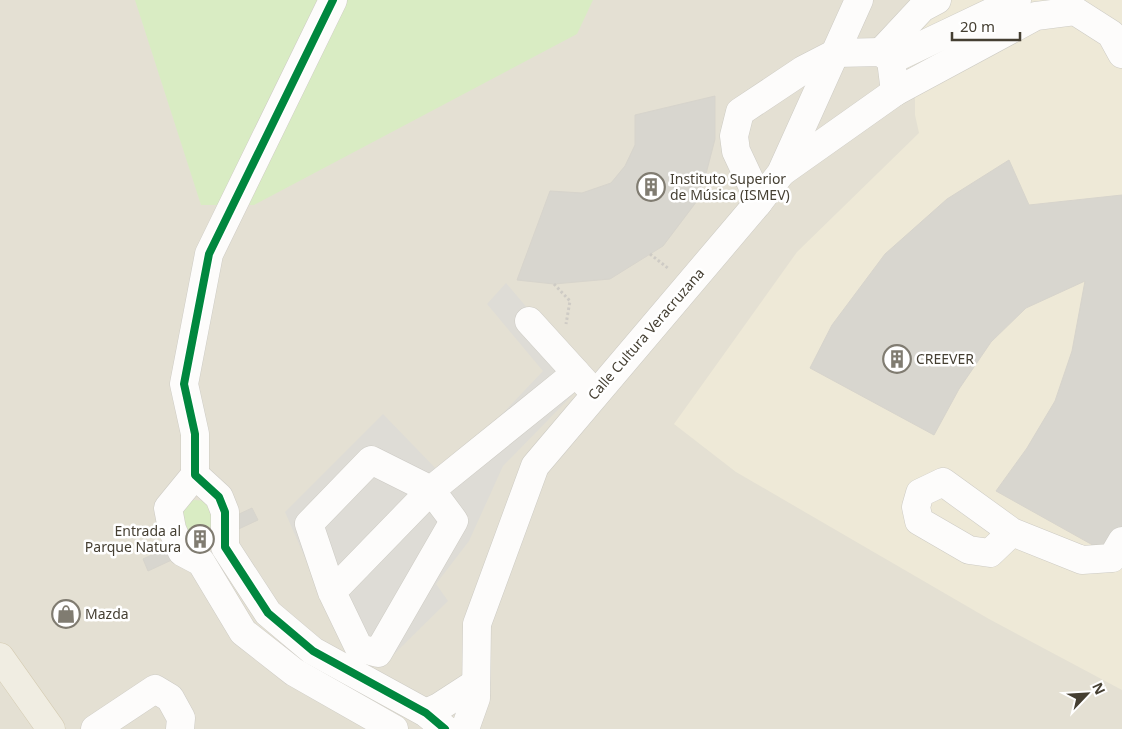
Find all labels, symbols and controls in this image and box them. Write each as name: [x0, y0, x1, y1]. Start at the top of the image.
scale bar: [952, 10, 1020, 42]
text: 20 m: [960, 16, 995, 36]
place label: Instituto Superior de Música (ISMEV): [670, 169, 790, 204]
building icon: Instituto Superior de Música (ISMEV): [636, 172, 666, 202]
street label: Calle Cultura Veracruzana: [583, 264, 708, 404]
building icon: CREEVER: [882, 344, 912, 374]
place label: CREEVER: [916, 349, 974, 368]
place label: Entrada al Parque Natura: [85, 521, 181, 556]
building icon: Entrada al Parque Natura: [185, 524, 215, 554]
shop icon: Mazda: [51, 599, 81, 629]
place label: Mazda: [85, 604, 129, 623]
north arrow: [1062, 669, 1112, 719]
text: N: [1088, 679, 1110, 697]

